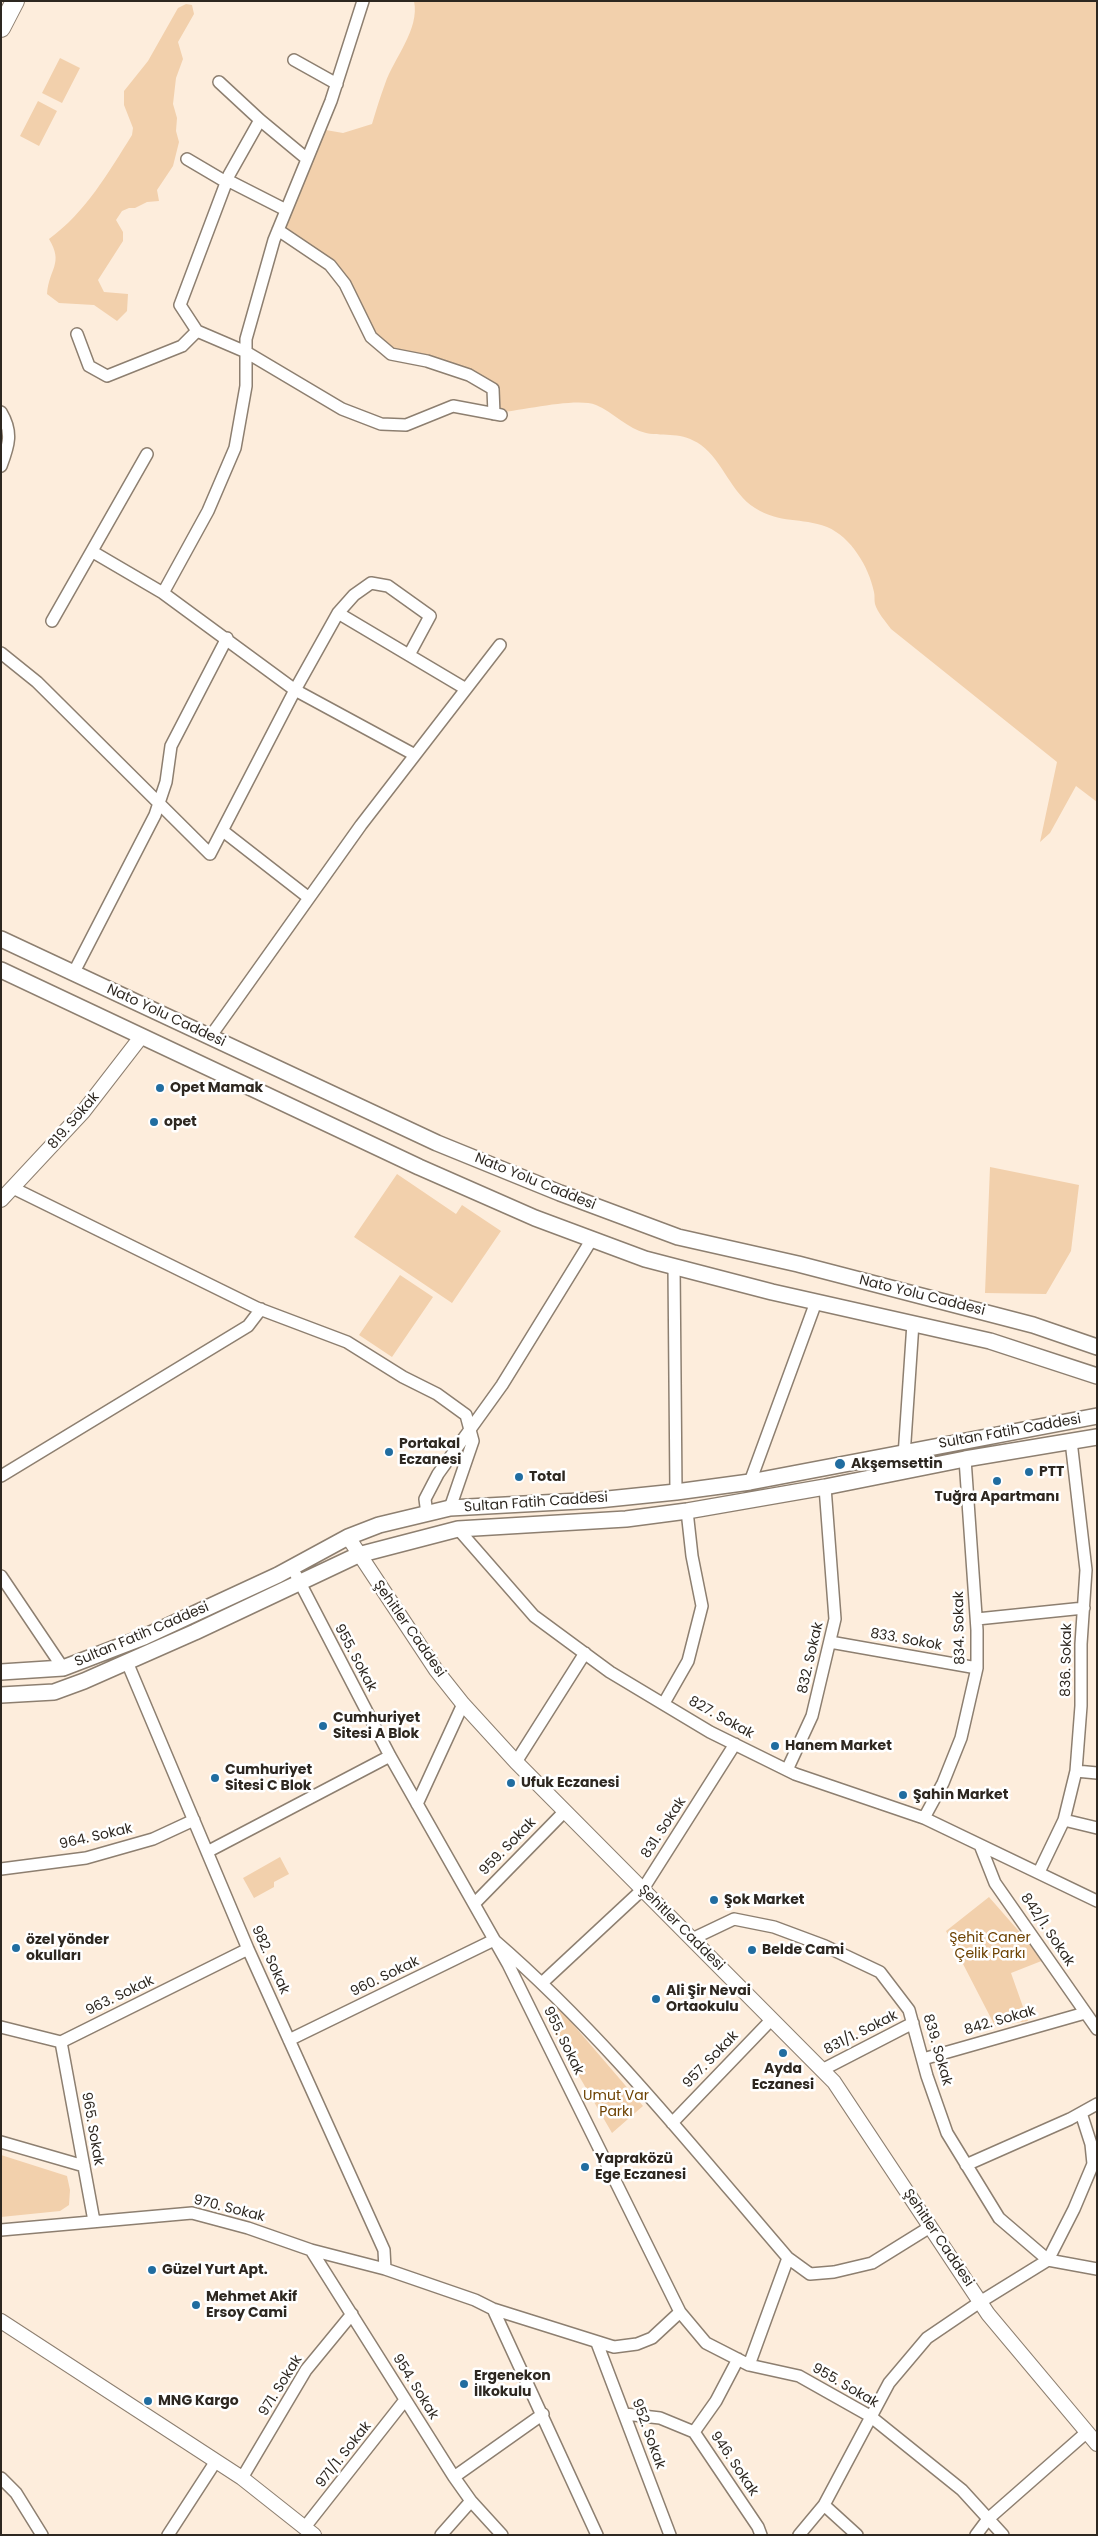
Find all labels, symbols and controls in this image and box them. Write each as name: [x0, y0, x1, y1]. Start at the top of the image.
street label: Nato Yolu Caddesi: [104, 981, 228, 1051]
place label: Opet Mamak: [170, 1080, 263, 1096]
marker: Opet Mamak: [154, 1082, 166, 1094]
street label: 819. Sokak: [45, 1089, 103, 1153]
place label: opet: [164, 1114, 197, 1130]
marker: opet: [148, 1116, 160, 1128]
street label: Nato Yolu Caddesi: [472, 1150, 598, 1214]
street label: Nato Yolu Caddesi: [857, 1272, 987, 1320]
street label: Sultan Fatih Caddesi: [938, 1411, 1082, 1453]
place label: Portakal Eczanesi: [399, 1436, 461, 1468]
marker: Portakal Eczanesi: [383, 1446, 395, 1458]
place label: Akşemsettin: [851, 1456, 943, 1472]
marker: Akşemsettin: [833, 1457, 847, 1471]
place label: PTT: [1039, 1464, 1064, 1480]
marker: PTT: [1023, 1466, 1035, 1478]
place label: Total: [529, 1469, 566, 1485]
marker: Total: [513, 1471, 525, 1483]
marker: Tuğra Apartmanı: [991, 1475, 1003, 1487]
place label: Tuğra Apartmanı: [935, 1489, 1059, 1505]
street label: Sultan Fatih Caddesi: [463, 1490, 609, 1516]
street label: Şehitler Caddesi: [369, 1577, 449, 1681]
street label: 834. Sokak: [951, 1591, 969, 1665]
street label: Sultan Fatih Caddesi: [72, 1599, 212, 1671]
street label: 955. Sokak: [330, 1621, 380, 1695]
street label: 832. Sokak: [795, 1621, 827, 1695]
street label: 836. Sokak: [1058, 1623, 1076, 1697]
street label: 833. Sokok: [869, 1625, 943, 1655]
street label: 827. Sokak: [685, 1693, 757, 1743]
place label: Cumhuriyet Sitesi A Blok: [333, 1710, 420, 1742]
marker: Cumhuriyet Sitesi A Blok: [317, 1720, 329, 1732]
place label: Hanem Market: [785, 1738, 892, 1754]
marker: Hanem Market: [769, 1740, 781, 1752]
place label: Cumhuriyet Sitesi C Blok: [225, 1762, 312, 1794]
marker: Cumhuriyet Sitesi C Blok: [209, 1772, 221, 1784]
place label: Ufuk Eczanesi: [521, 1775, 619, 1791]
marker: Ufuk Eczanesi: [505, 1777, 517, 1789]
place label: Şahin Market: [913, 1787, 1008, 1803]
marker: Şahin Market: [897, 1789, 909, 1801]
street label: 831. Sokak: [638, 1794, 690, 1862]
street label: 959. Sokak: [476, 1814, 540, 1880]
street label: 964. Sokak: [58, 1820, 134, 1854]
street label: Şehitler Caddesi: [635, 1882, 727, 1974]
street label: 842/1. Sokak: [1016, 1890, 1078, 1970]
place label: Şok Market: [724, 1892, 804, 1908]
marker: Şok Market: [708, 1894, 720, 1906]
street label: 982. Sokak: [247, 1923, 293, 1997]
park label: Şehit Caner Çelik Parkı: [949, 1930, 1031, 1962]
place label: özel yönder okulları: [26, 1932, 109, 1964]
marker: özel yönder okulları: [10, 1942, 22, 1954]
place label: Belde Cami: [762, 1942, 844, 1958]
marker: Belde Cami: [746, 1944, 758, 1956]
street label: 960. Sokak: [348, 1953, 422, 2001]
street label: 963. Sokak: [83, 1972, 157, 2020]
place label: Ali Şir Nevai Ortaokulu: [666, 1983, 751, 2015]
marker: Ali Şir Nevai Ortaokulu: [650, 1993, 662, 2005]
street label: 842. Sokak: [962, 2003, 1038, 2039]
street label: 955. Sokak: [539, 2004, 587, 2078]
street label: 831/1. Sokak: [821, 2007, 901, 2059]
street label: 839. Sokak: [919, 2012, 955, 2088]
street label: 957. Sokak: [680, 2028, 742, 2092]
marker: Ayda Eczanesi: [777, 2047, 789, 2059]
place label: Ayda Eczanesi: [752, 2061, 814, 2094]
park label: Umut Var Parkı: [583, 2088, 649, 2120]
street label: 965. Sokak: [77, 2091, 107, 2167]
place label: Yapraközü Ege Eczanesi: [595, 2151, 686, 2184]
marker: Yapraközü Ege Eczanesi: [579, 2161, 591, 2173]
street label: Şehitler Caddesi: [899, 2186, 977, 2290]
street label: 970. Sokak: [192, 2192, 266, 2226]
place label: Güzel Yurt Apt.: [162, 2262, 268, 2278]
marker: Güzel Yurt Apt.: [146, 2264, 158, 2276]
place label: Mehmet Akif Ersoy Cami: [206, 2289, 297, 2322]
marker: Mehmet Akif Ersoy Cami: [190, 2299, 202, 2311]
street label: 954. Sokak: [388, 2351, 442, 2423]
street label: 971. Sokak: [256, 2352, 306, 2420]
street label: 955. Sokak: [809, 2360, 881, 2412]
place label: Ergenekon İlkokulu: [474, 2368, 551, 2400]
marker: Ergenekon İlkokulu: [458, 2378, 470, 2390]
place label: MNG Kargo: [158, 2393, 239, 2409]
marker: MNG Kargo: [142, 2395, 154, 2407]
street label: 952. Sokak: [628, 2397, 668, 2471]
street label: 971/1. Sokak: [313, 2418, 375, 2492]
street label: 946. Sokak: [706, 2429, 762, 2499]

